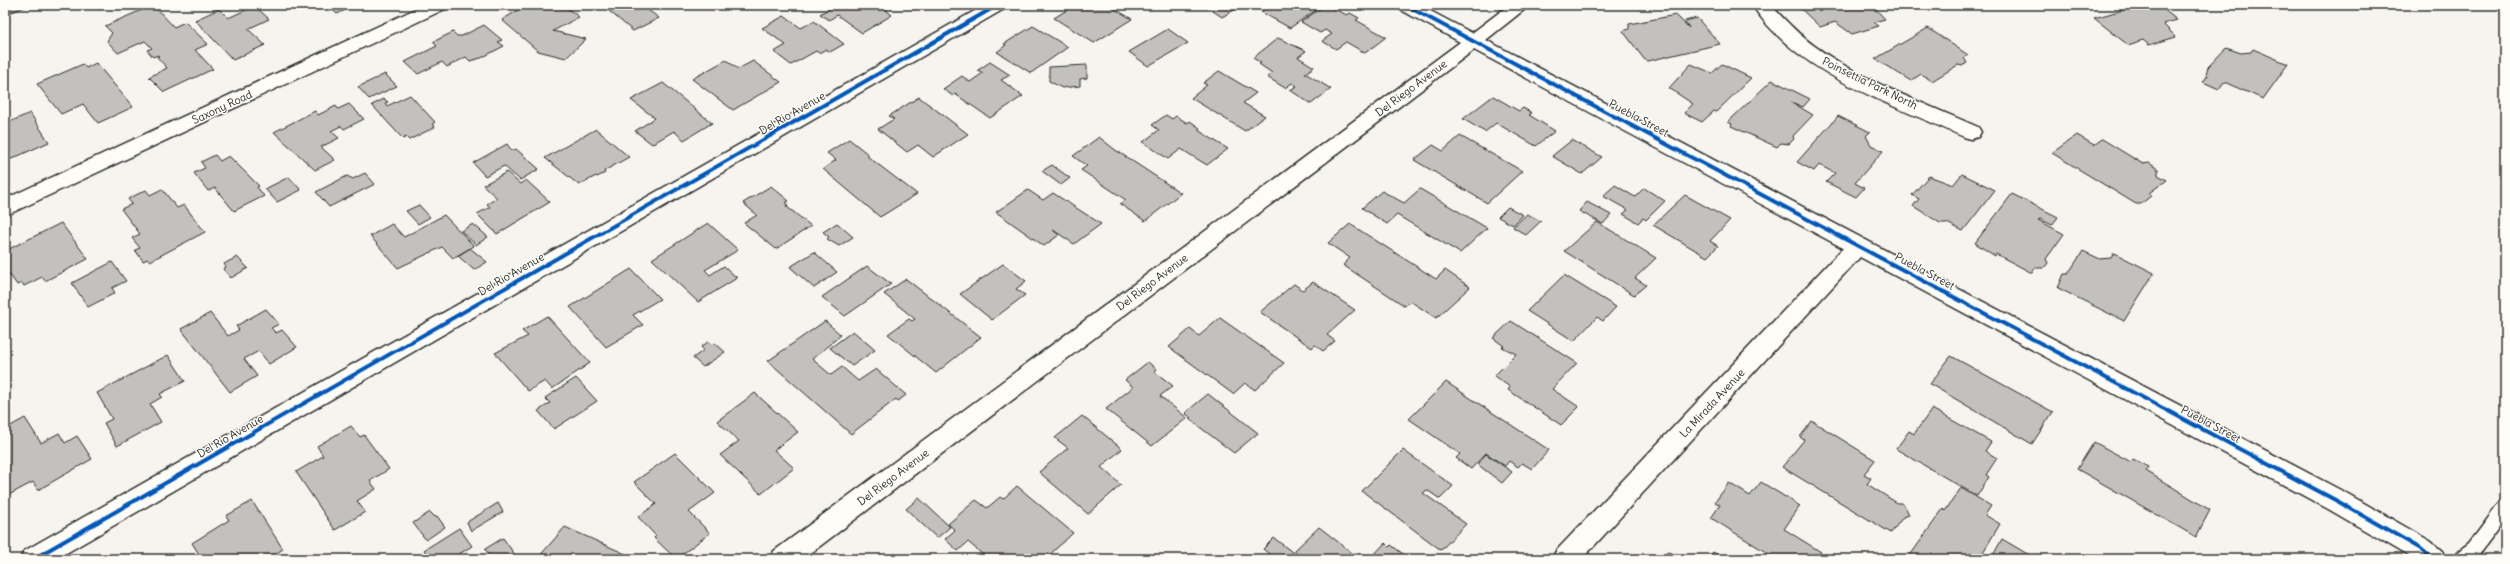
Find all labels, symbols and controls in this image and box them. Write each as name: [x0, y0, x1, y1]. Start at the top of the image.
street label: Poinsettia Park North: [1820, 54, 1920, 112]
street label: Del Riego Avenue: [1372, 56, 1450, 119]
street label: Saxony Road: [190, 87, 255, 127]
street label: Del Rio Avenue: [756, 88, 828, 138]
street label: Puebla Street: [1607, 96, 1672, 140]
street label: Del Rio Avenue: [475, 249, 547, 299]
street label: Puebla Street: [1893, 249, 1958, 293]
street label: Del Riego Avenue: [1113, 250, 1191, 313]
street label: La Mirada Avenue: [1677, 366, 1748, 440]
street label: Puebla Street: [2179, 402, 2244, 446]
street label: Del Rio Avenue: [194, 411, 266, 461]
street label: Del Riego Avenue: [854, 445, 932, 508]

